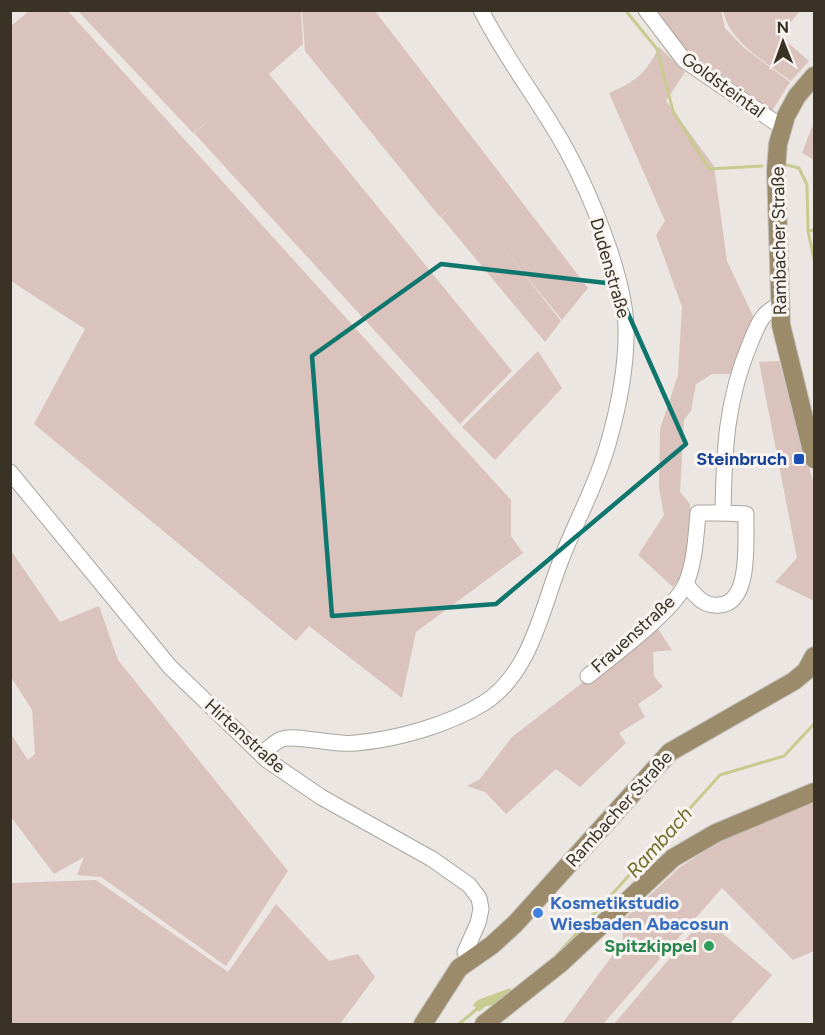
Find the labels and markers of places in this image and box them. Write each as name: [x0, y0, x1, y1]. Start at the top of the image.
place label: Steinbruch: [696, 448, 787, 470]
marker: Steinbruch: [792, 452, 806, 466]
place label: Kosmetikstudio Wiesbaden Abacosun: [550, 892, 729, 935]
marker: Kosmetikstudio Wiesbaden Abacosun: [531, 906, 545, 920]
place label: Spitzkippel: [604, 935, 697, 957]
marker: Spitzkippel: [702, 939, 716, 953]

